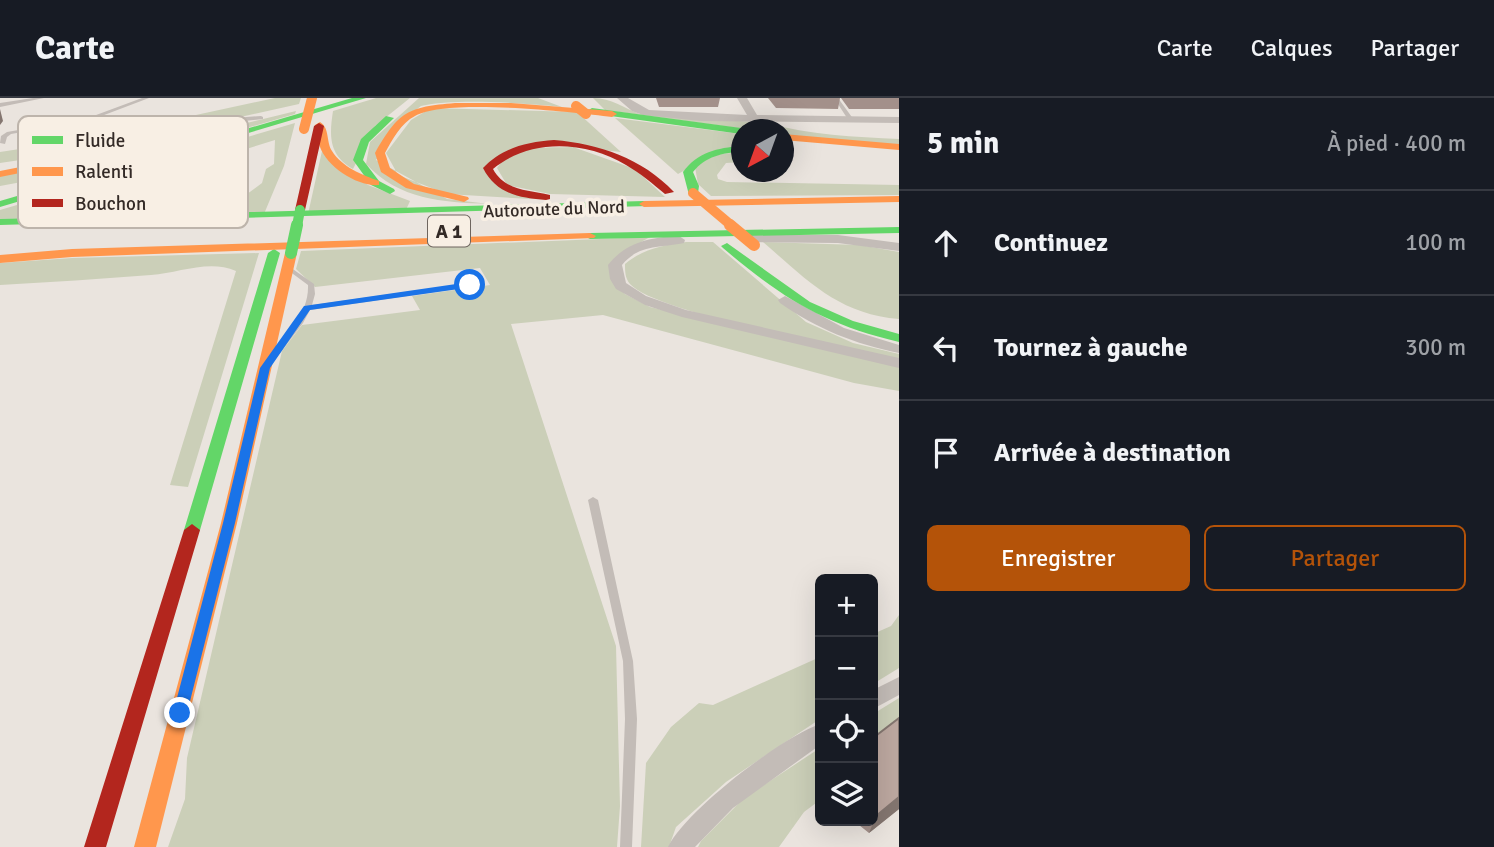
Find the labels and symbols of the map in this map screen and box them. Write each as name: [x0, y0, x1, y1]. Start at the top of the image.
legend: [18, 116, 248, 228]
north arrow: [731, 119, 794, 182]
text: Fluide: [75, 129, 125, 153]
text: Ralenti: [75, 160, 133, 184]
text: Bouchon: [75, 192, 146, 216]
street label: Autoroute du Nord: [483, 196, 625, 222]
road number: A 1: [428, 216, 470, 246]
route start: [454, 269, 485, 300]
route end: [164, 697, 195, 728]

